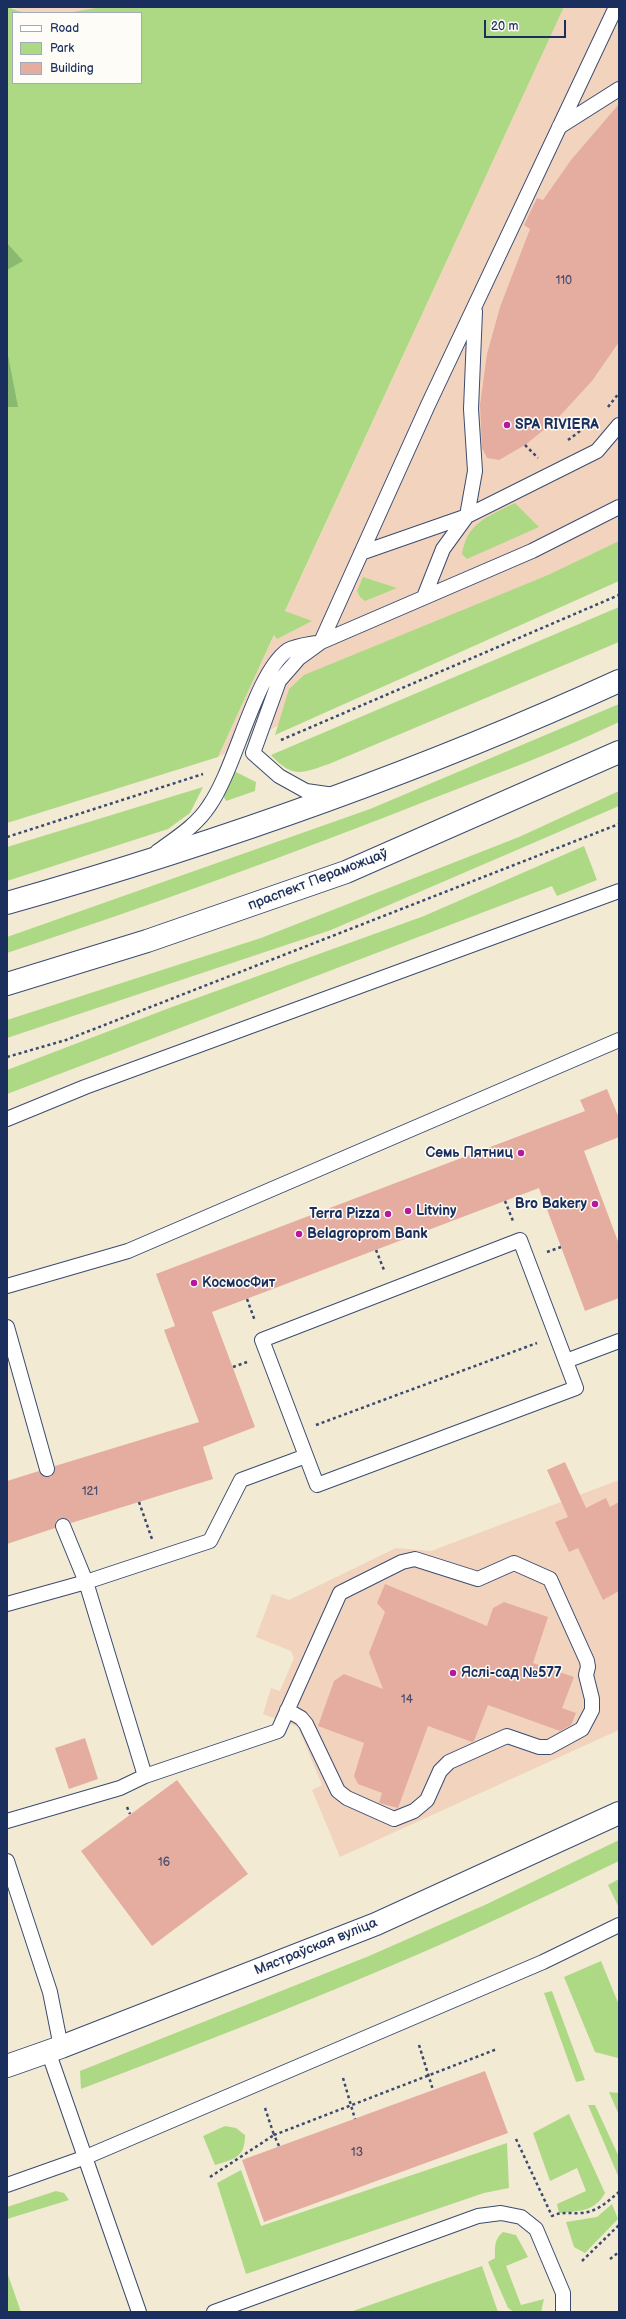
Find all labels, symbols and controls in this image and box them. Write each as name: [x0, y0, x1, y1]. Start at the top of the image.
legend: [12, 12, 142, 84]
scale bar: [486, 12, 568, 38]
text: 20 m: [491, 19, 518, 34]
text: Road: [50, 21, 79, 36]
text: Park: [50, 41, 74, 56]
text: Building: [50, 61, 94, 76]
house number: 110: [556, 274, 572, 288]
place label: SPA RIVIERA: [515, 417, 599, 433]
marker: SPA RIVIERA: [502, 420, 512, 430]
street label: праспект Пераможцаў: [246, 846, 390, 914]
place label: Семь Пятниц: [425, 1145, 513, 1161]
marker: Семь Пятниц: [516, 1148, 526, 1158]
place label: Bro Bakery: [515, 1196, 587, 1212]
marker: Bro Bakery: [590, 1199, 600, 1209]
place label: Litviny: [416, 1203, 456, 1219]
place label: Terra Pizza: [309, 1206, 380, 1222]
marker: Litviny: [403, 1206, 413, 1216]
marker: Terra Pizza: [383, 1209, 393, 1219]
place label: Belagroprom Bank: [307, 1226, 428, 1242]
marker: Belagroprom Bank: [294, 1229, 304, 1239]
place label: КосмосФит: [202, 1275, 275, 1291]
marker: КосмосФит: [189, 1278, 199, 1288]
house number: 121: [82, 1485, 98, 1499]
place label: Яслі-сад №577: [461, 1665, 562, 1681]
marker: Яслі-сад №577: [448, 1668, 458, 1678]
house number: 14: [401, 1693, 413, 1707]
house number: 16: [158, 1856, 170, 1870]
street label: Мястраўская вуліца: [252, 1915, 380, 1979]
house number: 13: [351, 2146, 363, 2160]

